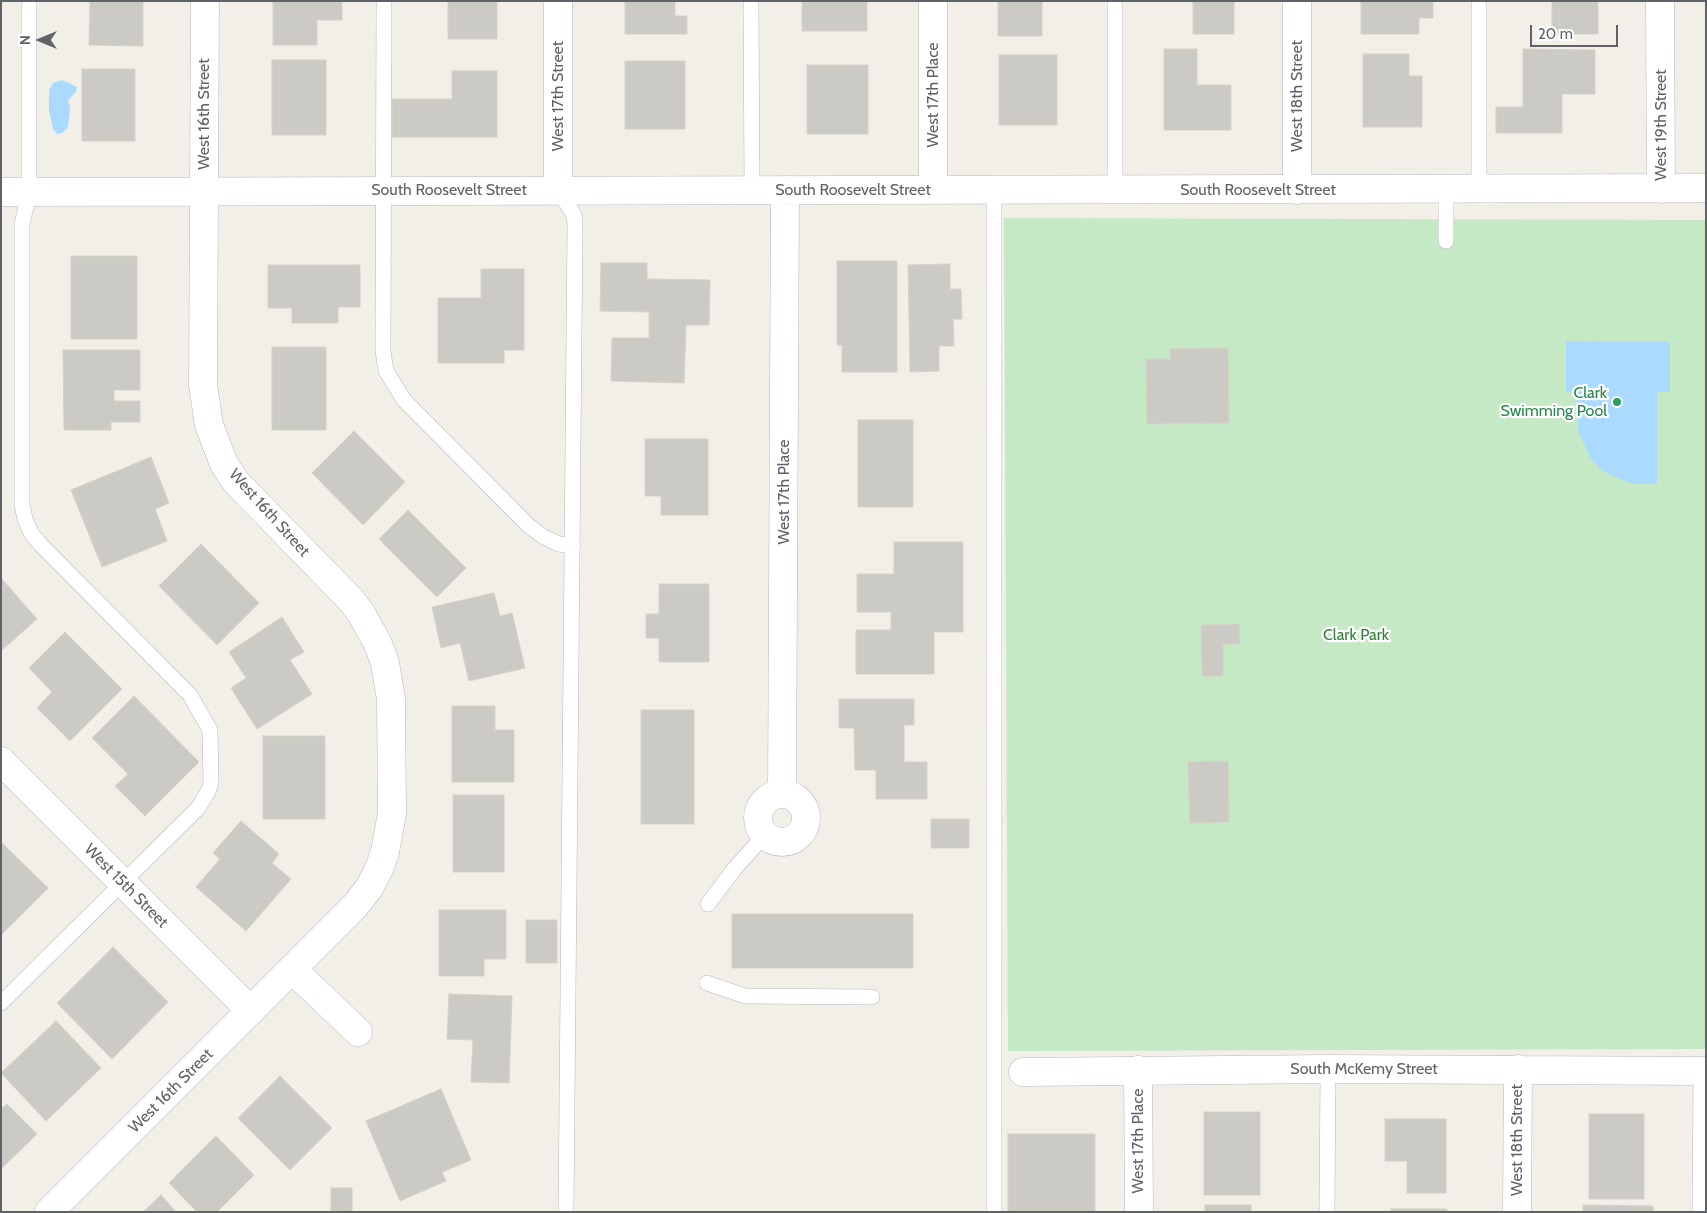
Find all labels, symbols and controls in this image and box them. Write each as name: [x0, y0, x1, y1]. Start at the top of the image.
north arrow: [15, 15, 65, 65]
scale bar: [1532, 15, 1620, 47]
text: 20 m: [1538, 25, 1573, 43]
text: N: [16, 35, 34, 45]
street label: West 18th Street: [1287, 40, 1307, 152]
street label: West 17th Street: [548, 41, 568, 151]
street label: West 17th Place: [923, 42, 943, 148]
street label: West 16th Street: [194, 58, 214, 170]
street label: West 19th Street: [1651, 69, 1671, 181]
street label: South Roosevelt Street: [371, 180, 527, 200]
street label: South Roosevelt Street: [775, 180, 931, 200]
street label: South Roosevelt Street: [1180, 180, 1336, 200]
place label: Clark Swimming Pool: [1501, 383, 1607, 421]
marker: Clark Swimming Pool: [1611, 396, 1623, 408]
street label: West 17th Place: [774, 439, 794, 545]
street label: West 16th Street: [225, 465, 313, 561]
park label: Clark Park: [1323, 625, 1389, 645]
street label: West 15th Street: [80, 840, 172, 932]
street label: West 16th Street: [125, 1045, 217, 1137]
street label: South McKemy Street: [1290, 1059, 1438, 1079]
street label: West 18th Street: [1507, 1084, 1527, 1196]
street label: West 17th Place: [1128, 1088, 1148, 1194]

